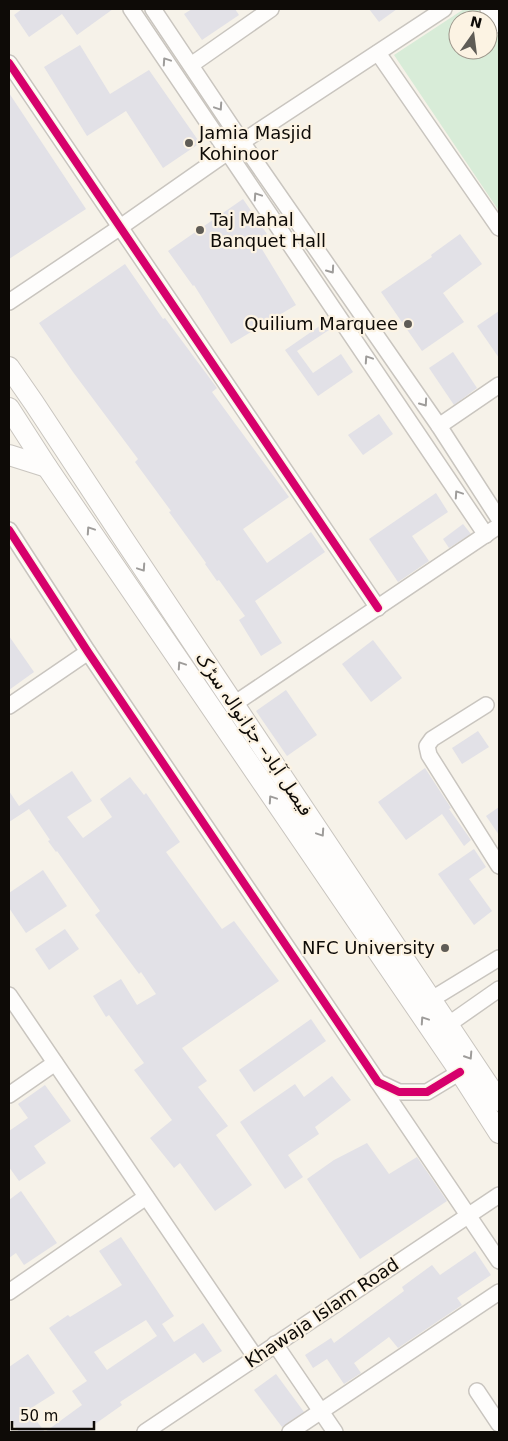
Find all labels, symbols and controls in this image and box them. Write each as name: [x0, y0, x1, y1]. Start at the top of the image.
north arrow: [448, 10, 498, 60]
text: N: [469, 13, 484, 32]
one-way arrow: [163, 57, 172, 67]
one-way arrow: [213, 102, 222, 111]
place label: Jamia Masjid Kohinoor: [198, 122, 312, 164]
marker: Jamia Masjid Kohinoor: [183, 137, 195, 149]
one-way arrow: [254, 192, 263, 201]
place label: Taj Mahal Banquet Hall: [209, 209, 326, 251]
marker: Taj Mahal Banquet Hall: [194, 224, 206, 236]
one-way arrow: [325, 264, 334, 274]
place label: Quilium Marquee: [244, 313, 398, 334]
marker: Quilium Marquee: [402, 318, 414, 330]
one-way arrow: [364, 356, 374, 365]
one-way arrow: [418, 398, 427, 407]
one-way arrow: [455, 490, 464, 500]
one-way arrow: [87, 527, 96, 536]
one-way arrow: [136, 562, 146, 571]
street label: فیصل آباد– جڑانوالہ سڑک: [191, 647, 318, 820]
one-way arrow: [178, 661, 187, 670]
one-way arrow: [269, 795, 279, 804]
one-way arrow: [315, 828, 324, 837]
place label: NFC University: [302, 937, 435, 958]
marker: NFC University: [439, 942, 451, 954]
one-way arrow: [421, 1016, 430, 1025]
one-way arrow: [463, 1050, 473, 1059]
street label: Khawaja Islam Road: [241, 1253, 403, 1372]
scale bar: [12, 1398, 95, 1430]
text: 50 m: [20, 1407, 58, 1425]

